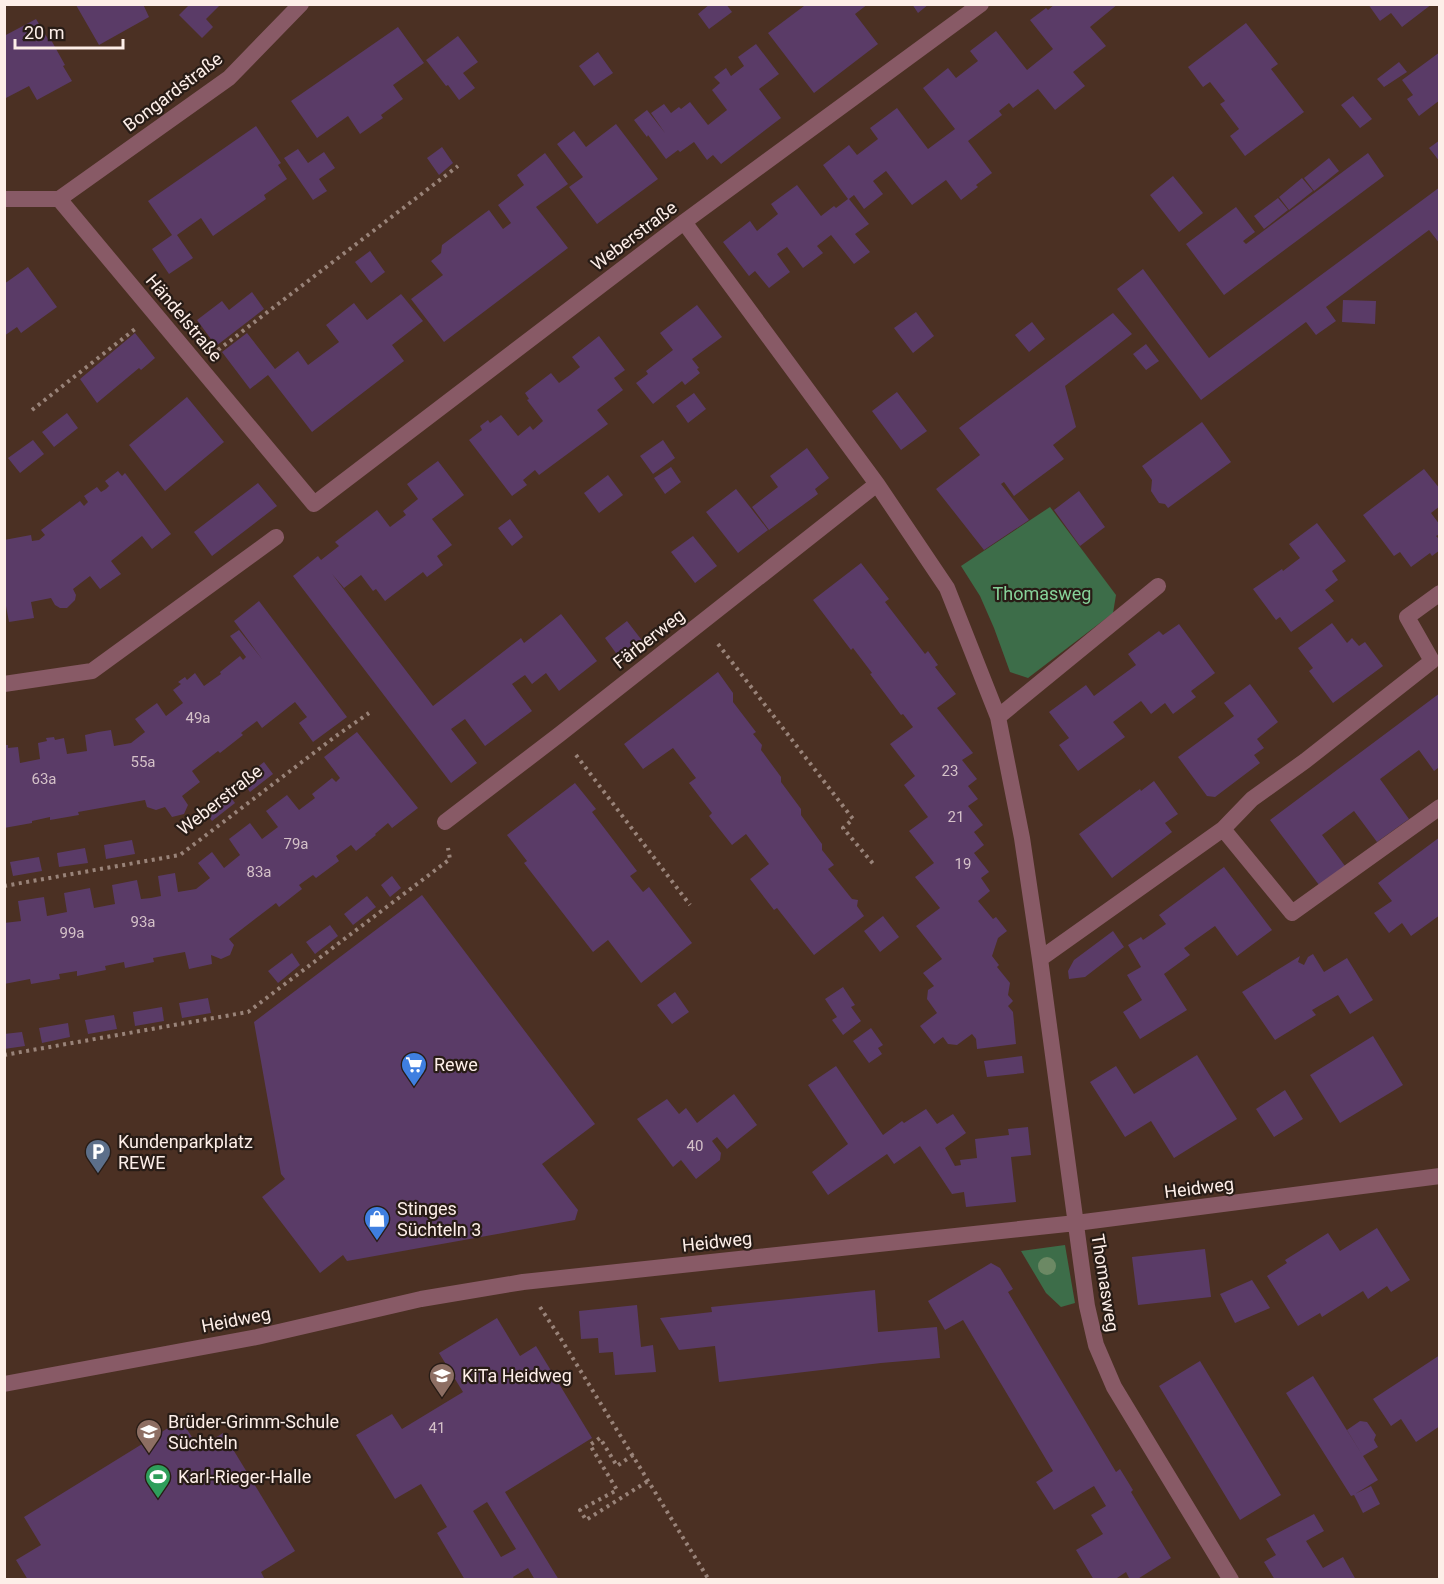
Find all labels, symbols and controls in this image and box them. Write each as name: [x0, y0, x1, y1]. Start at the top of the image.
scale bar: [15, 12, 123, 50]
text: 20 m: [24, 22, 64, 43]
street label: Bongardstraße: [119, 48, 226, 136]
street label: Weberstraße: [587, 197, 681, 275]
street label: Händelstraße: [142, 270, 227, 366]
park label: Thomasweg: [993, 583, 1091, 604]
street label: Färberweg: [609, 604, 688, 673]
house number: 49a: [185, 709, 211, 727]
house number: 55a: [130, 753, 156, 771]
street label: Weberstraße: [173, 760, 266, 839]
house number: 23: [942, 762, 958, 780]
house number: 63a: [31, 770, 57, 788]
house number: 21: [948, 808, 964, 826]
house number: 79a: [283, 835, 309, 853]
house number: 19: [955, 855, 971, 873]
house number: 83a: [246, 863, 272, 881]
house number: 93a: [130, 913, 156, 931]
house number: 99a: [59, 924, 85, 942]
supermarket icon: Rewe: [399, 1050, 429, 1088]
place label: Rewe: [434, 1054, 478, 1075]
place label: Kundenparkplatz REWE: [118, 1131, 253, 1173]
parking icon: Kundenparkplatz REWE: [83, 1137, 113, 1175]
house number: 40: [687, 1137, 703, 1155]
street label: Heidweg: [1163, 1173, 1235, 1202]
place label: Stinges Süchteln 3: [397, 1198, 481, 1240]
shop icon: Stinges Süchteln 3: [362, 1204, 392, 1242]
street label: Heidweg: [681, 1227, 753, 1256]
street label: Thomasweg: [1087, 1232, 1124, 1333]
street label: Heidweg: [199, 1303, 272, 1337]
school or university icon: KiTa Heidweg: [427, 1361, 457, 1399]
place label: KiTa Heidweg: [462, 1365, 572, 1386]
place label: Brüder-Grimm-Schule Süchteln: [168, 1411, 339, 1453]
school or university icon: Brüder-Grimm-Schule Süchteln: [134, 1417, 164, 1455]
house number: 41: [429, 1419, 445, 1437]
sports icon: Karl-Rieger-Halle: [143, 1462, 173, 1500]
place label: Karl-Rieger-Halle: [178, 1466, 311, 1487]

